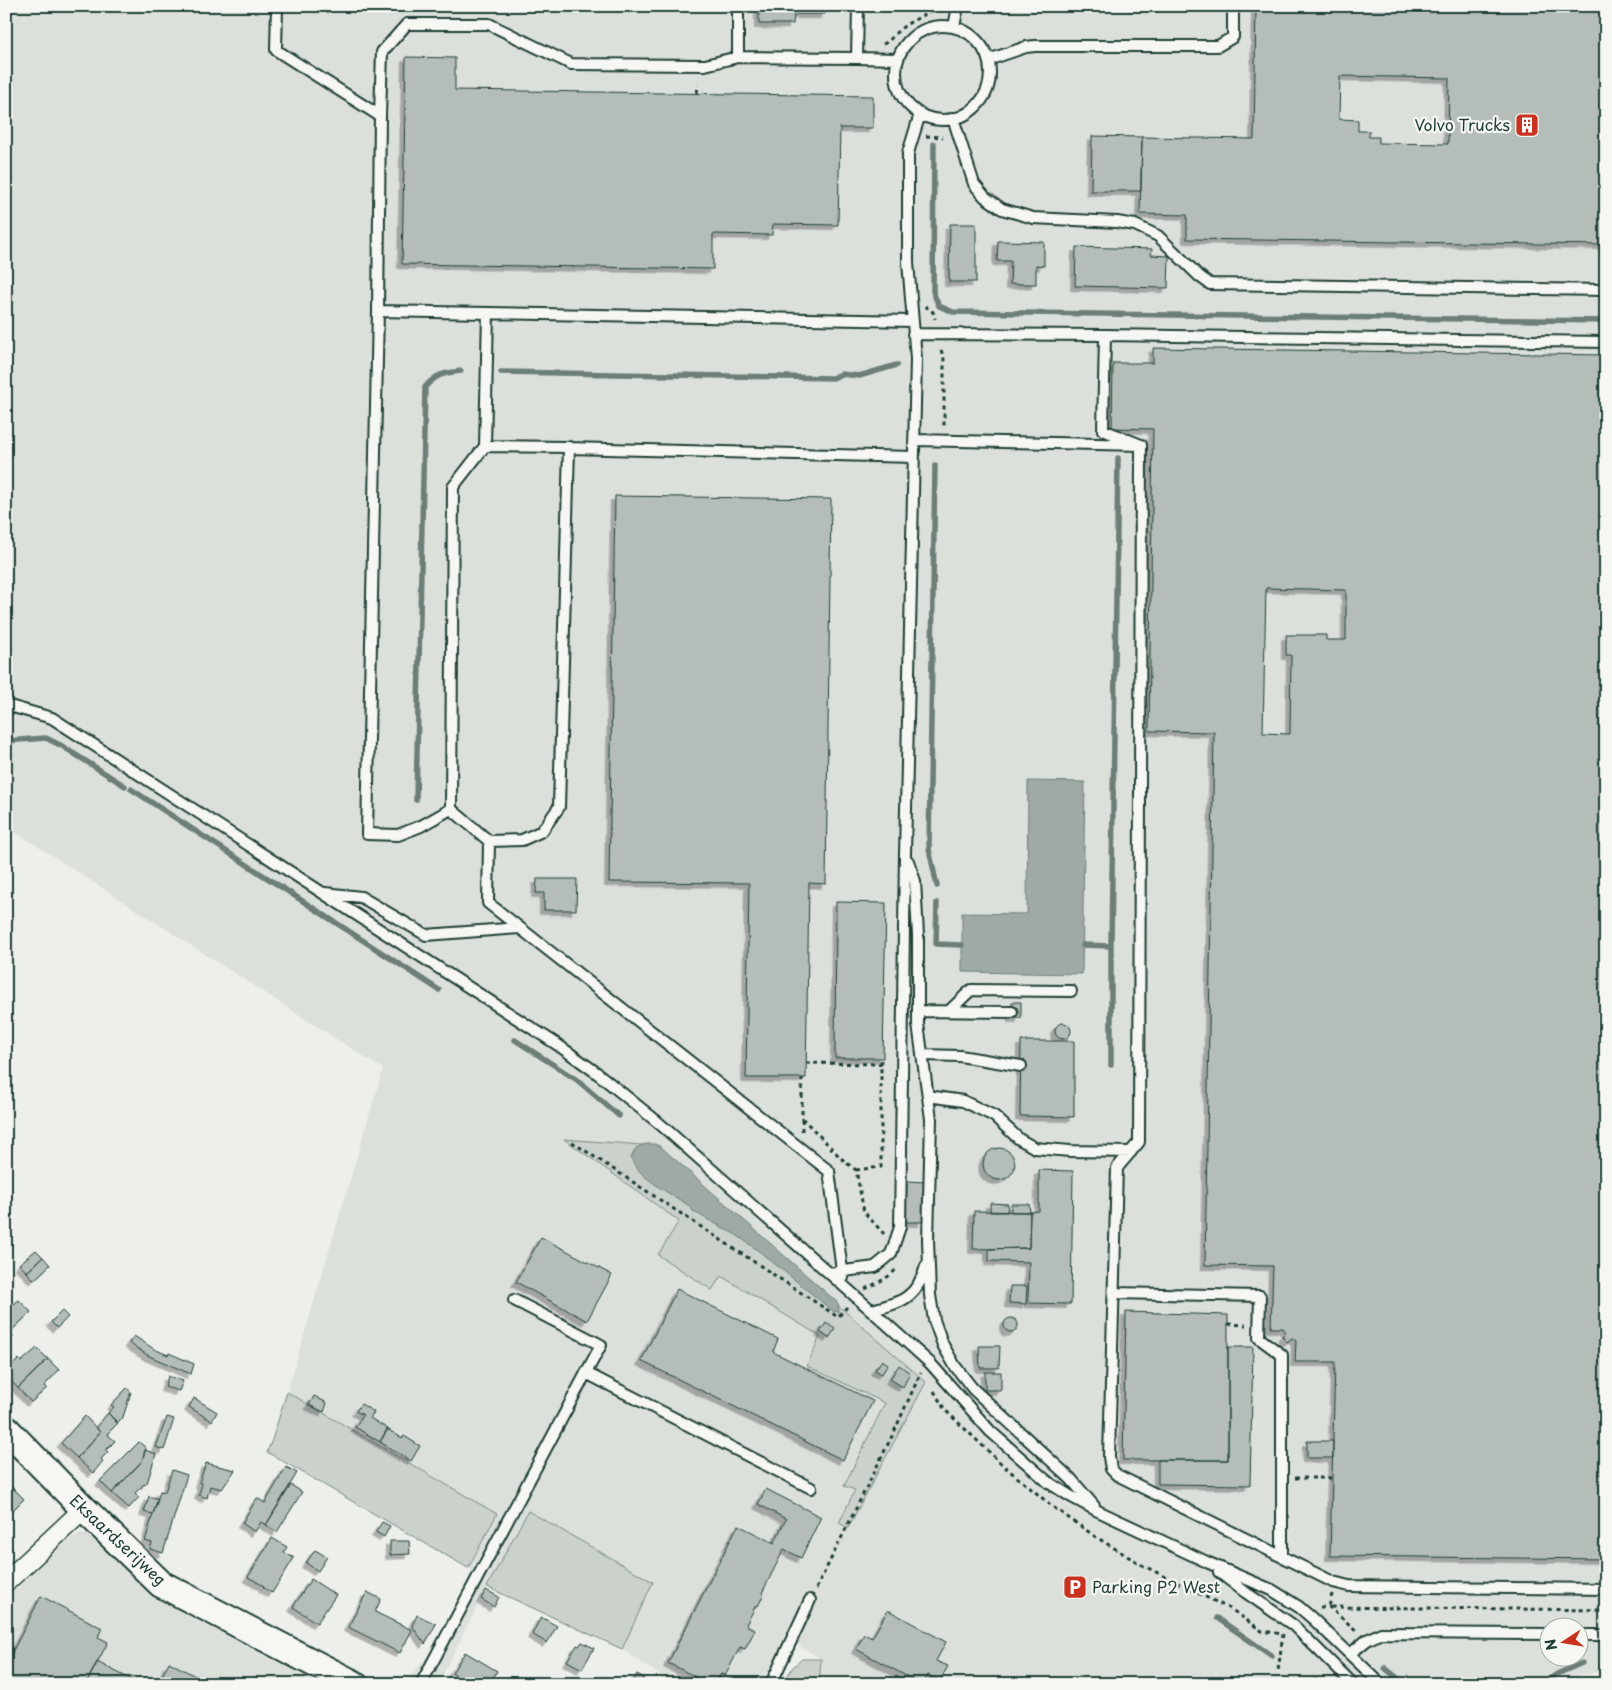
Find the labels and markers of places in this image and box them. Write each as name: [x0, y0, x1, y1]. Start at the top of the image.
place label: Volvo Trucks: [1415, 112, 1510, 136]
building icon: Volvo Trucks: [1514, 112, 1540, 138]
parking icon: Parking P2 West: [1062, 1574, 1088, 1600]
place label: Parking P2 West: [1092, 1574, 1220, 1598]

